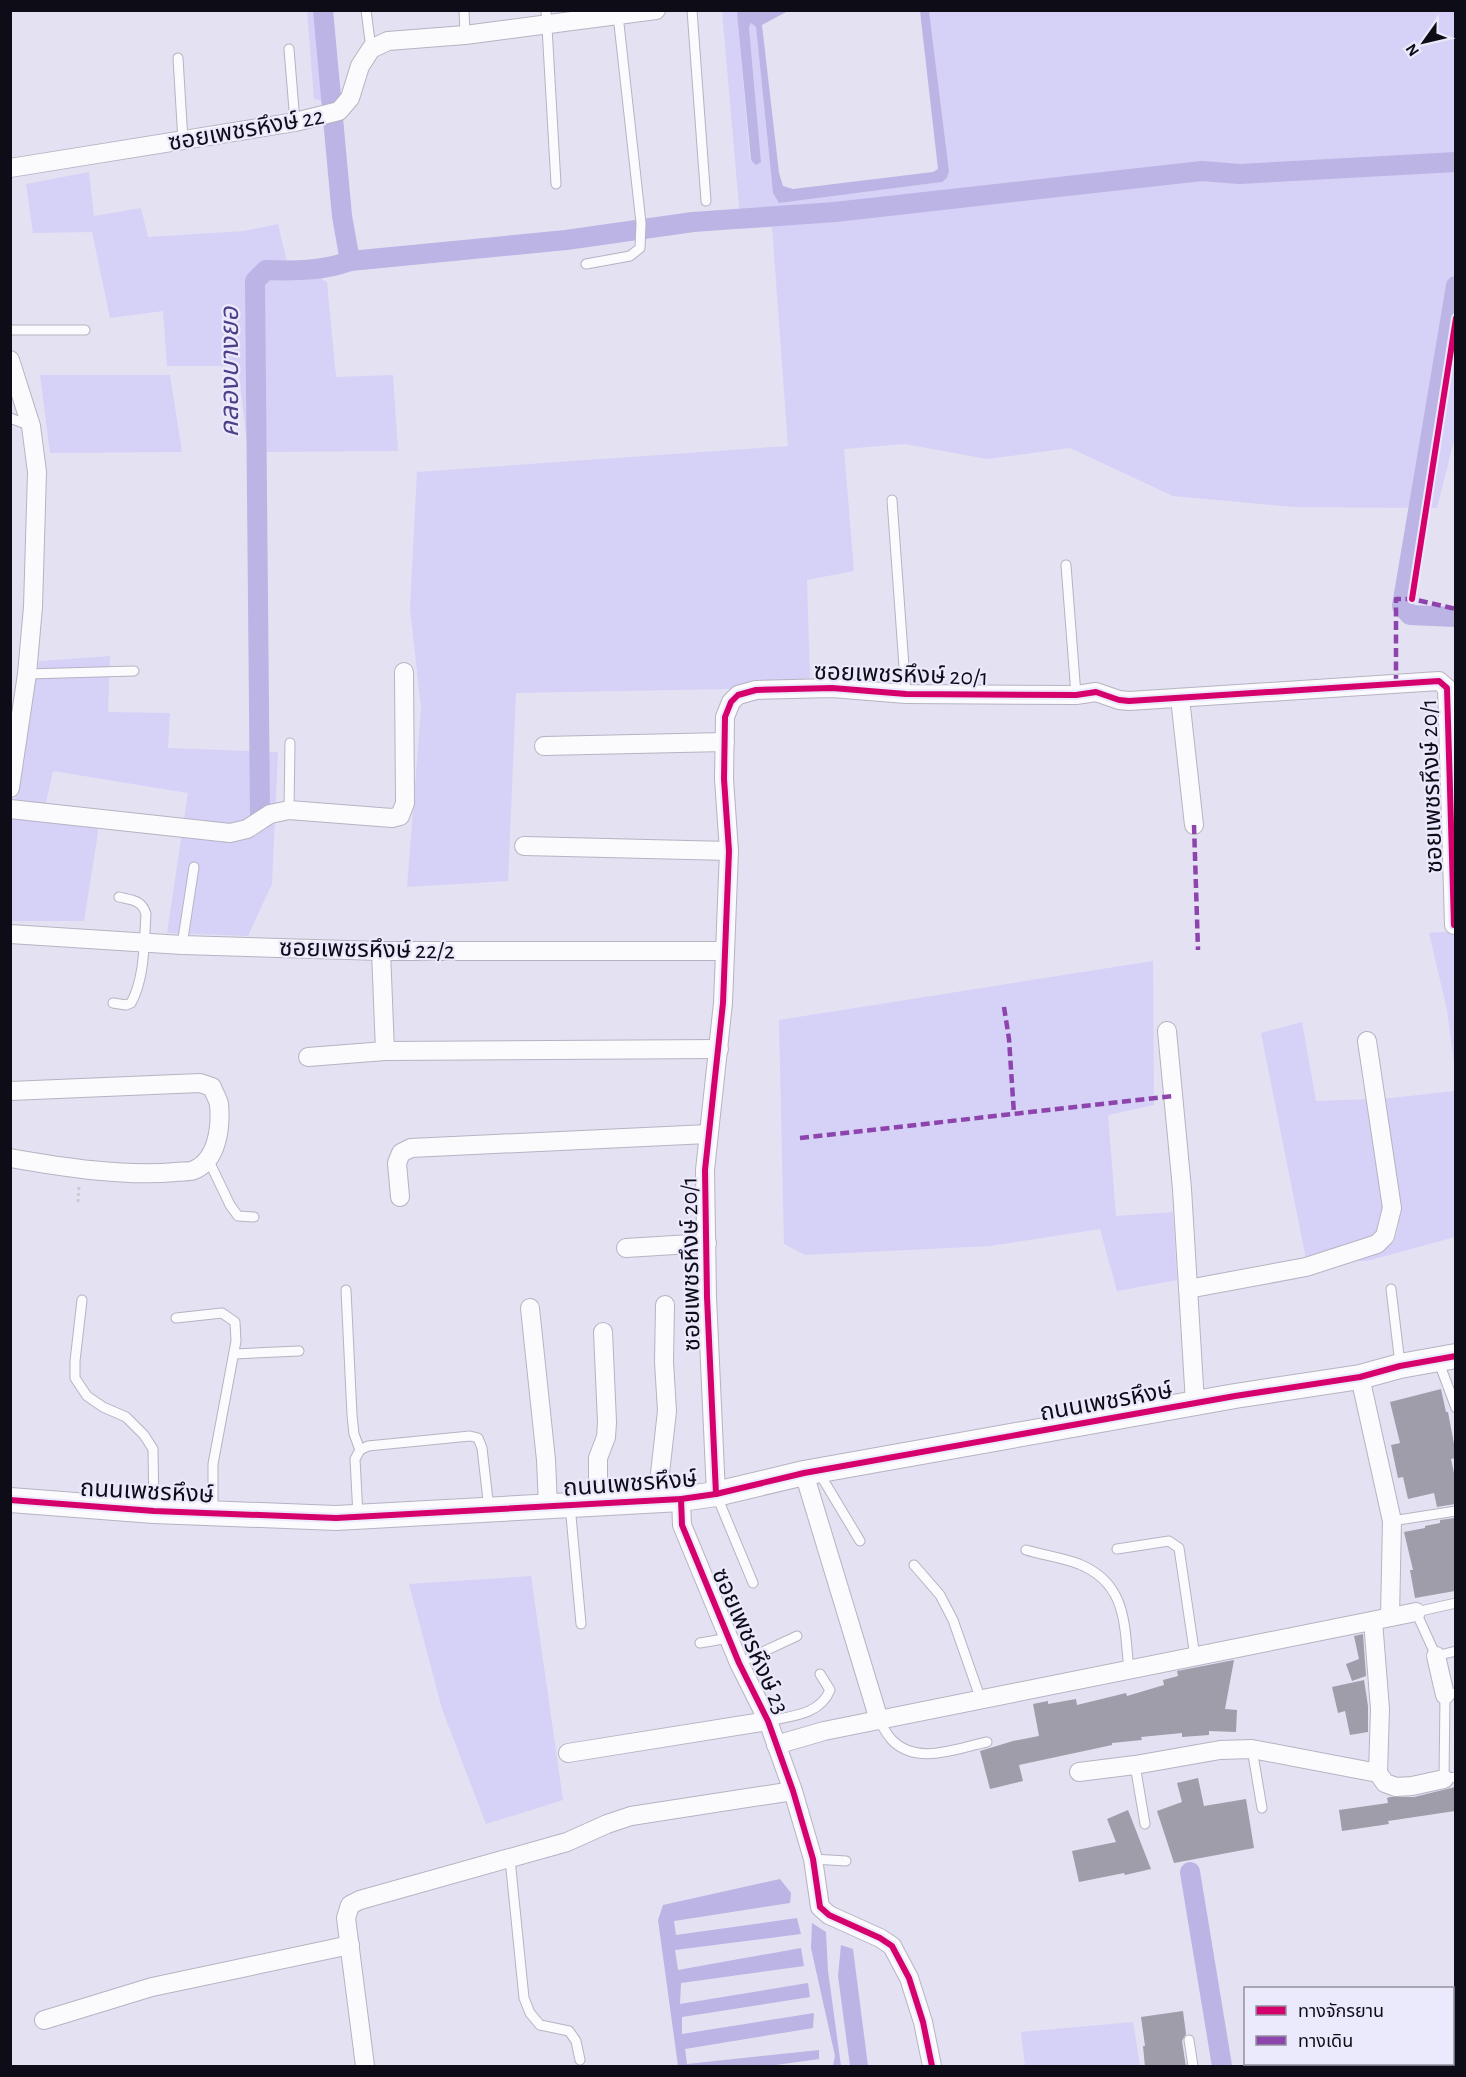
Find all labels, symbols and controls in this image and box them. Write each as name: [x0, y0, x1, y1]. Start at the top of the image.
north arrow: [1394, 12, 1454, 72]
text: N: [1403, 41, 1422, 59]
street label: ซอยเพชรหึงษ์ 22: [166, 103, 326, 155]
water label: คลองบางยอ: [217, 306, 243, 437]
street label: ซอยเพชรหึงษ์ 20/1: [813, 659, 989, 690]
street label: ซอยเพชรหึงษ์ 20/1: [1416, 698, 1447, 874]
street label: ซอยเพชรหึงษ์ 22/2: [279, 935, 455, 964]
street label: ซอยเพชรหึงษ์ 20/1: [676, 1176, 705, 1352]
street label: ถนนเพชรหึงษ์: [1038, 1378, 1174, 1425]
street label: ถนนเพชรหึงษ์: [562, 1466, 698, 1501]
street label: ถนนเพชรหึงษ์: [79, 1475, 215, 1508]
street label: ซอยเพชรหึงษ์ 23: [707, 1565, 794, 1718]
legend: [1244, 1987, 1454, 2065]
text: ทางจักรยาน: [1298, 2002, 1384, 2021]
text: ทางเดิน: [1298, 2033, 1353, 2051]

